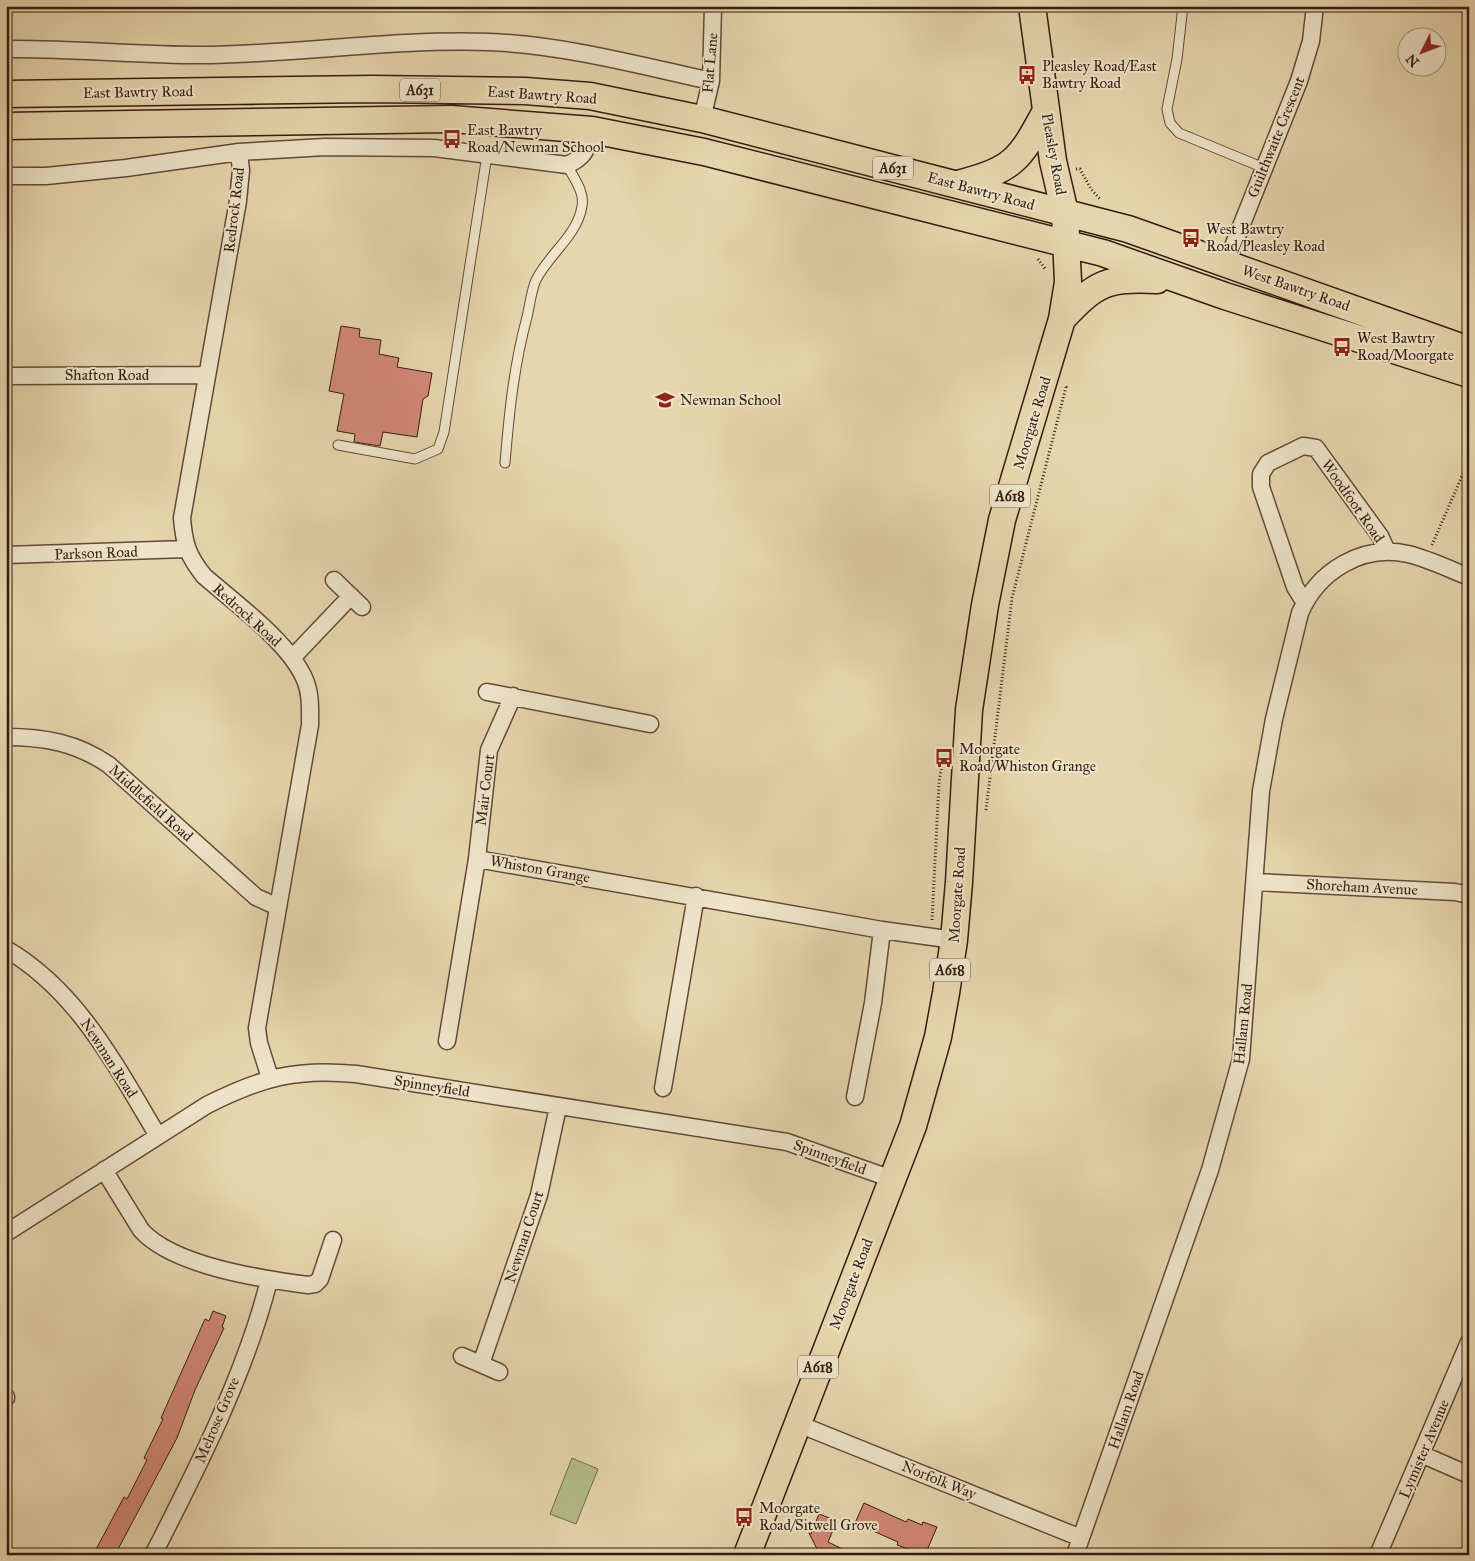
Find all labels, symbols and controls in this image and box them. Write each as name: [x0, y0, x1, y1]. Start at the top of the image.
north arrow: [1398, 28, 1448, 78]
street label: Flat Lane: [698, 32, 722, 94]
text: N: [1402, 50, 1423, 70]
place label: Pleasley Road/East Bawtry Road: [1042, 57, 1158, 92]
bus stop icon: Pleasley Road/East Bawtry Road: [1016, 64, 1038, 86]
street label: Guilthwaite Crescent: [1244, 73, 1309, 200]
road number: A631: [400, 78, 440, 102]
street label: East Bawtry Road: [83, 82, 194, 102]
street label: East Bawtry Road: [486, 82, 598, 108]
street label: Pleasley Road: [1038, 112, 1070, 197]
place label: East Bawtry Road/Newman School: [467, 121, 605, 156]
bus stop icon: East Bawtry Road/Newman School: [441, 128, 463, 150]
road number: A631: [873, 156, 913, 180]
street label: Redrock Road: [220, 166, 248, 254]
street label: East Bawtry Road: [925, 168, 1037, 214]
place label: West Bawtry Road/Pleasley Road: [1206, 220, 1326, 255]
bus stop icon: West Bawtry Road/Pleasley Road: [1180, 227, 1202, 249]
street label: West Bawtry Road: [1240, 261, 1353, 315]
place label: West Bawtry Road/Moorgate: [1357, 329, 1454, 364]
bus stop icon: West Bawtry Road/Moorgate: [1331, 336, 1353, 358]
street label: Shafton Road: [65, 366, 150, 384]
street label: Moorgate Road: [1009, 374, 1055, 472]
school or university icon: Newman School: [654, 389, 676, 411]
place label: Newman School: [680, 391, 782, 409]
street label: Woodfoot Road: [1318, 456, 1389, 546]
road number: A618: [990, 484, 1030, 508]
street label: Parkson Road: [54, 543, 139, 563]
street label: Redrock Road: [209, 580, 285, 651]
place label: Moorgate Road/Whiston Grange: [959, 740, 1096, 775]
bus stop icon: Moorgate Road/Whiston Grange: [933, 747, 955, 769]
street label: Mair Court: [472, 753, 498, 827]
street label: Middlefield Road: [105, 761, 197, 846]
street label: Moorgate Road: [945, 846, 969, 944]
street label: Whiston Grange: [489, 851, 591, 887]
street label: Shoreham Avenue: [1306, 875, 1418, 899]
road number: A618: [930, 958, 970, 982]
street label: Hallam Road: [1230, 982, 1256, 1065]
street label: Newman Road: [77, 1015, 142, 1101]
street label: Spinneyfield: [393, 1071, 471, 1101]
street label: Spinneyfield: [791, 1136, 869, 1179]
street label: Newman Court: [501, 1188, 548, 1285]
street label: Moorgate Road: [825, 1235, 877, 1332]
road number: A618: [798, 1355, 838, 1378]
street label: Hallam Road: [1104, 1368, 1148, 1451]
street label: Melrose Grove: [191, 1375, 243, 1465]
street label: Lymister Avenue: [1395, 1397, 1453, 1501]
street label: Norfolk Way: [899, 1457, 980, 1504]
place label: Moorgate Road/Sitwell Grove: [759, 1499, 878, 1534]
bus stop icon: Moorgate Road/Sitwell Grove: [733, 1506, 755, 1528]

